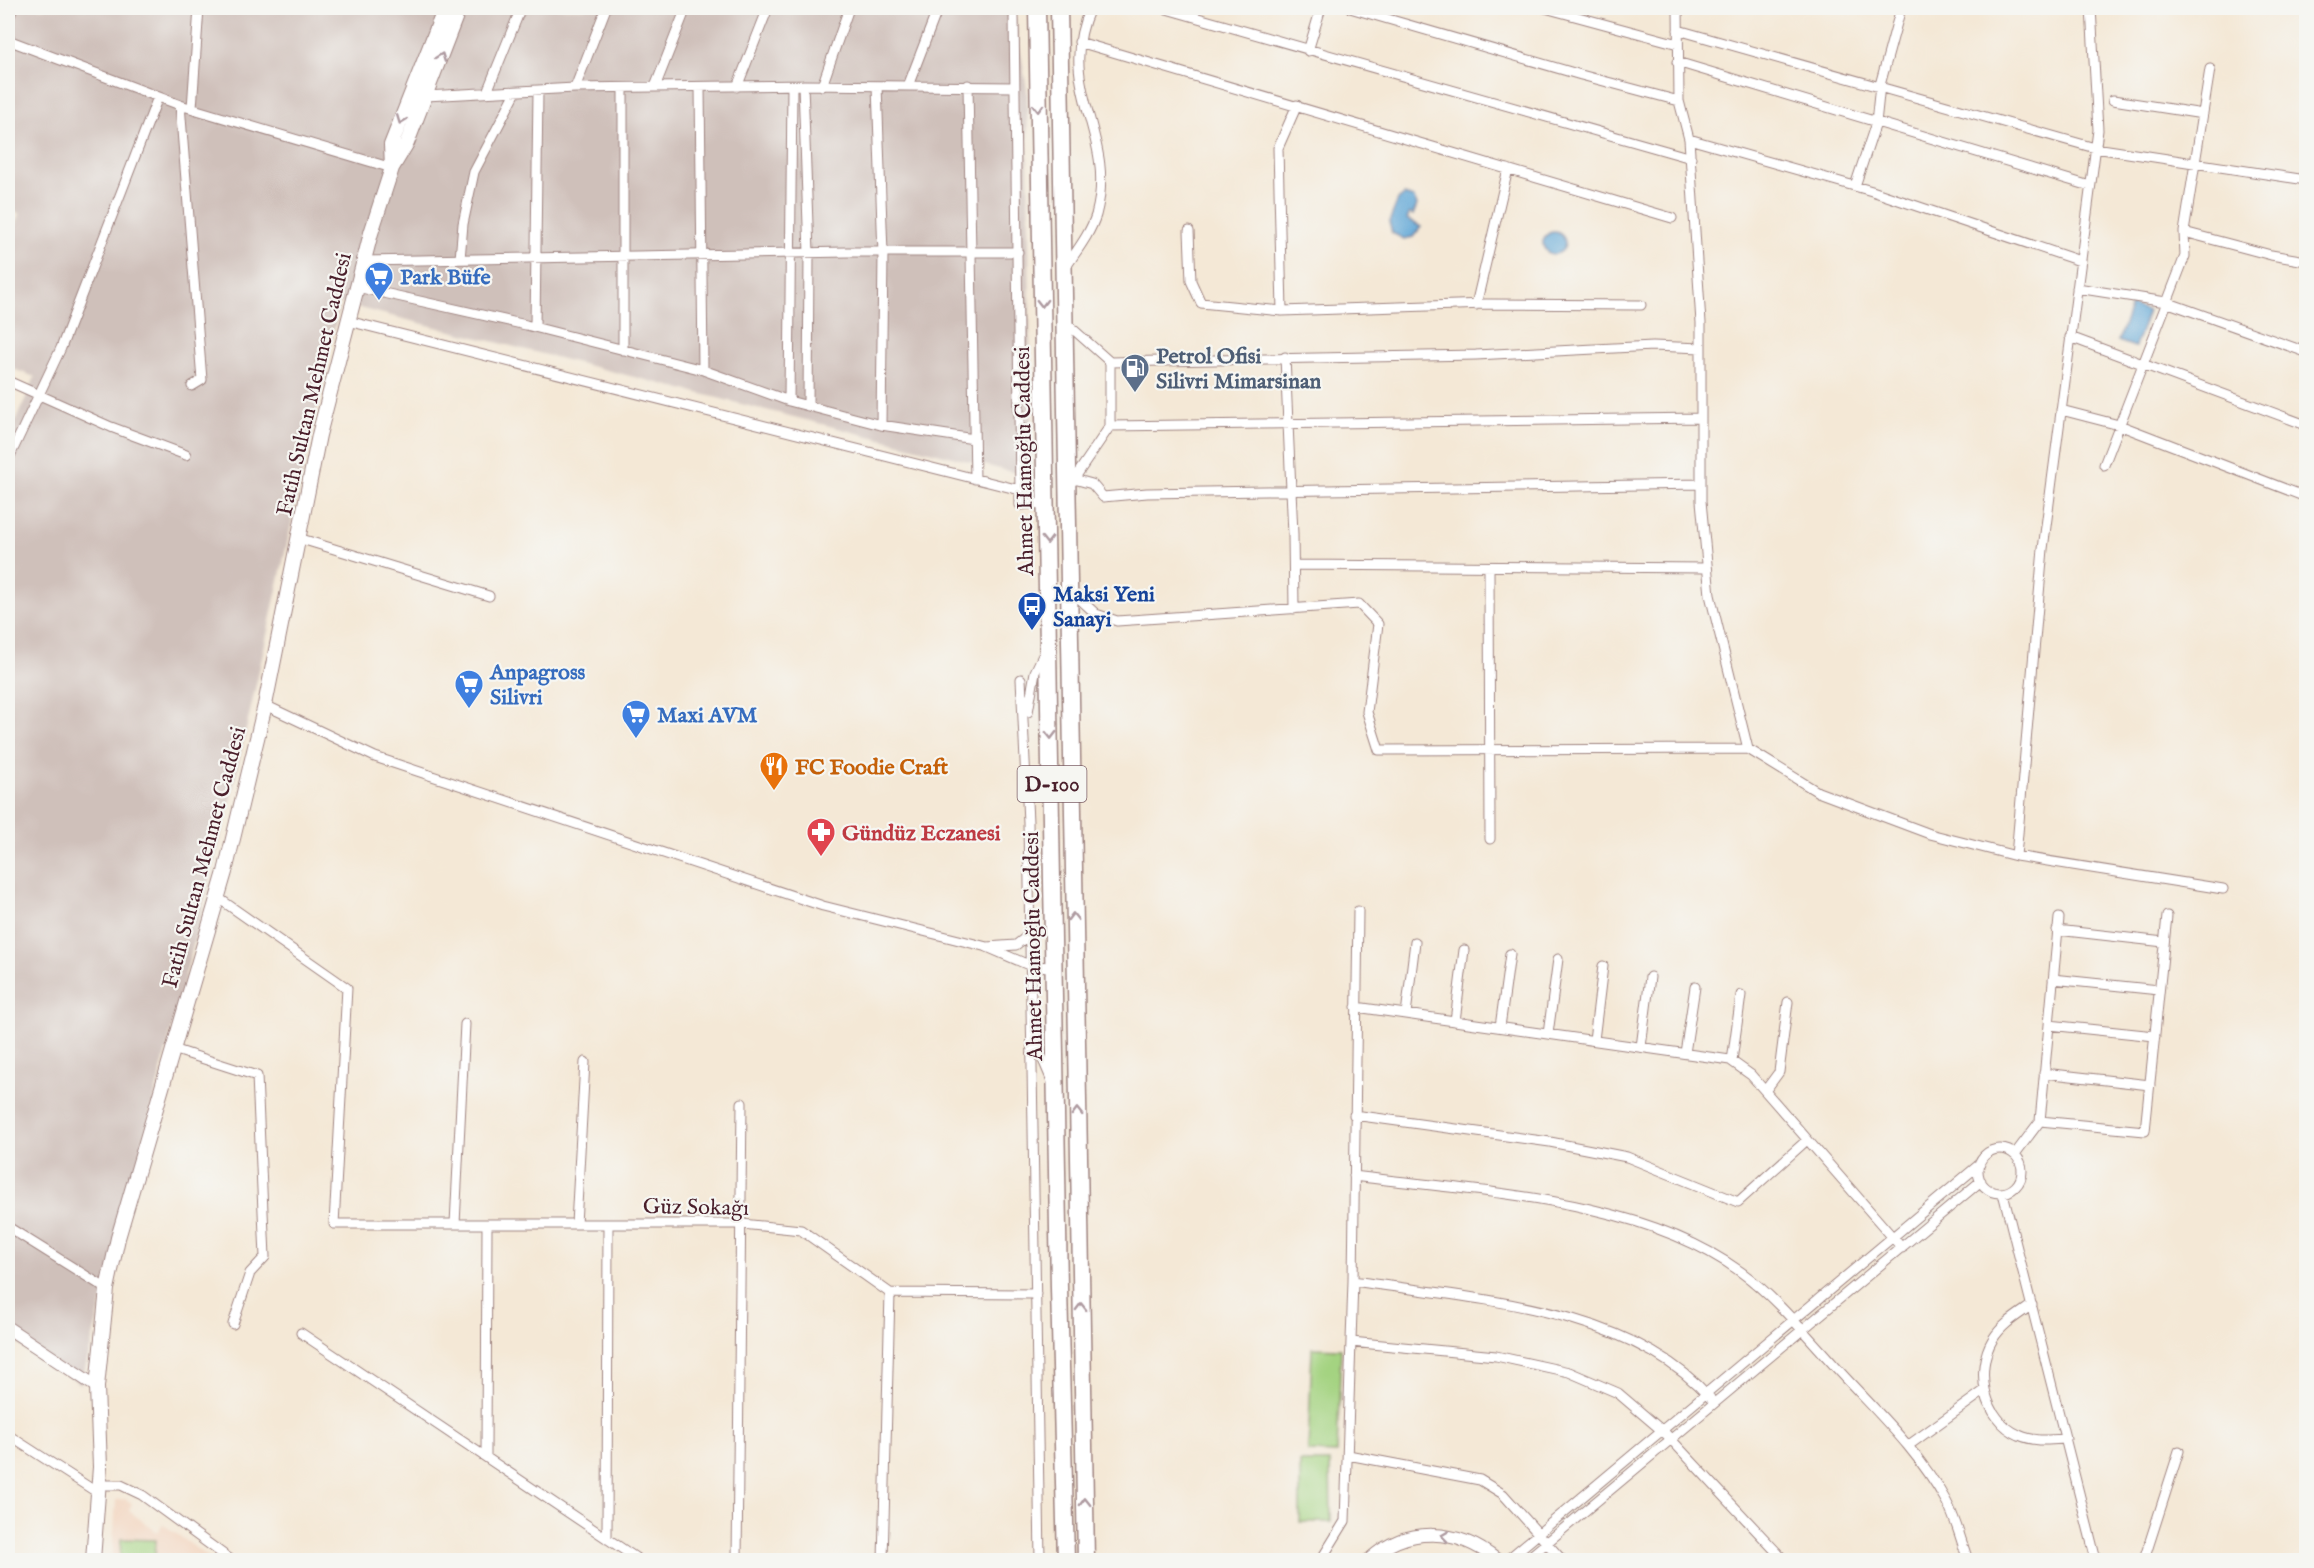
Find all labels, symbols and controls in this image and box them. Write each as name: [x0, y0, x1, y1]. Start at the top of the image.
one-way arrow: [433, 52, 446, 63]
one-way arrow: [1032, 103, 1044, 112]
one-way arrow: [395, 115, 408, 125]
street label: Fatih Sultan Mehmet Caddesi: [271, 250, 359, 519]
supermarket icon: Park Büfe: [363, 260, 395, 302]
place label: Park Büfe: [400, 264, 491, 292]
one-way arrow: [1036, 298, 1048, 307]
place label: Petrol Ofisi Silivri Mimarsinan: [1156, 343, 1321, 396]
street label: Ahmet Hamoğlu Caddesi: [1009, 346, 1041, 577]
fuel station icon: Petrol Ofisi Silivri Mimarsinan: [1119, 352, 1151, 394]
one-way arrow: [1041, 535, 1053, 544]
place label: Maksi Yeni Sanayi: [1053, 581, 1155, 634]
bus stop icon: Maksi Yeni Sanayi: [1016, 590, 1048, 632]
place label: Anpagross Silivri: [489, 659, 586, 712]
supermarket icon: Anpagross Silivri: [453, 668, 485, 710]
supermarket icon: Maxi AVM: [620, 698, 652, 740]
place label: Maxi AVM: [657, 702, 758, 730]
street label: Fatih Sultan Mehmet Caddesi: [157, 724, 253, 991]
one-way arrow: [1045, 730, 1057, 739]
restaurant icon: FC Foodie Craft: [758, 750, 790, 792]
place label: FC Foodie Craft: [795, 754, 949, 782]
road number: D-100: [1018, 766, 1086, 802]
pharmacy icon: Gündüz Eczanesi: [805, 816, 837, 858]
place label: Gündüz Eczanesi: [842, 820, 1001, 848]
street label: Ahmet Hamoğlu Caddesi: [1018, 831, 1050, 1062]
one-way arrow: [1067, 913, 1080, 922]
one-way arrow: [1071, 1108, 1084, 1117]
street label: Güz Sokağı: [643, 1193, 749, 1223]
one-way arrow: [1075, 1303, 1087, 1312]
one-way arrow: [1079, 1498, 1091, 1507]
one-way arrow: [1441, 1531, 1450, 1543]

